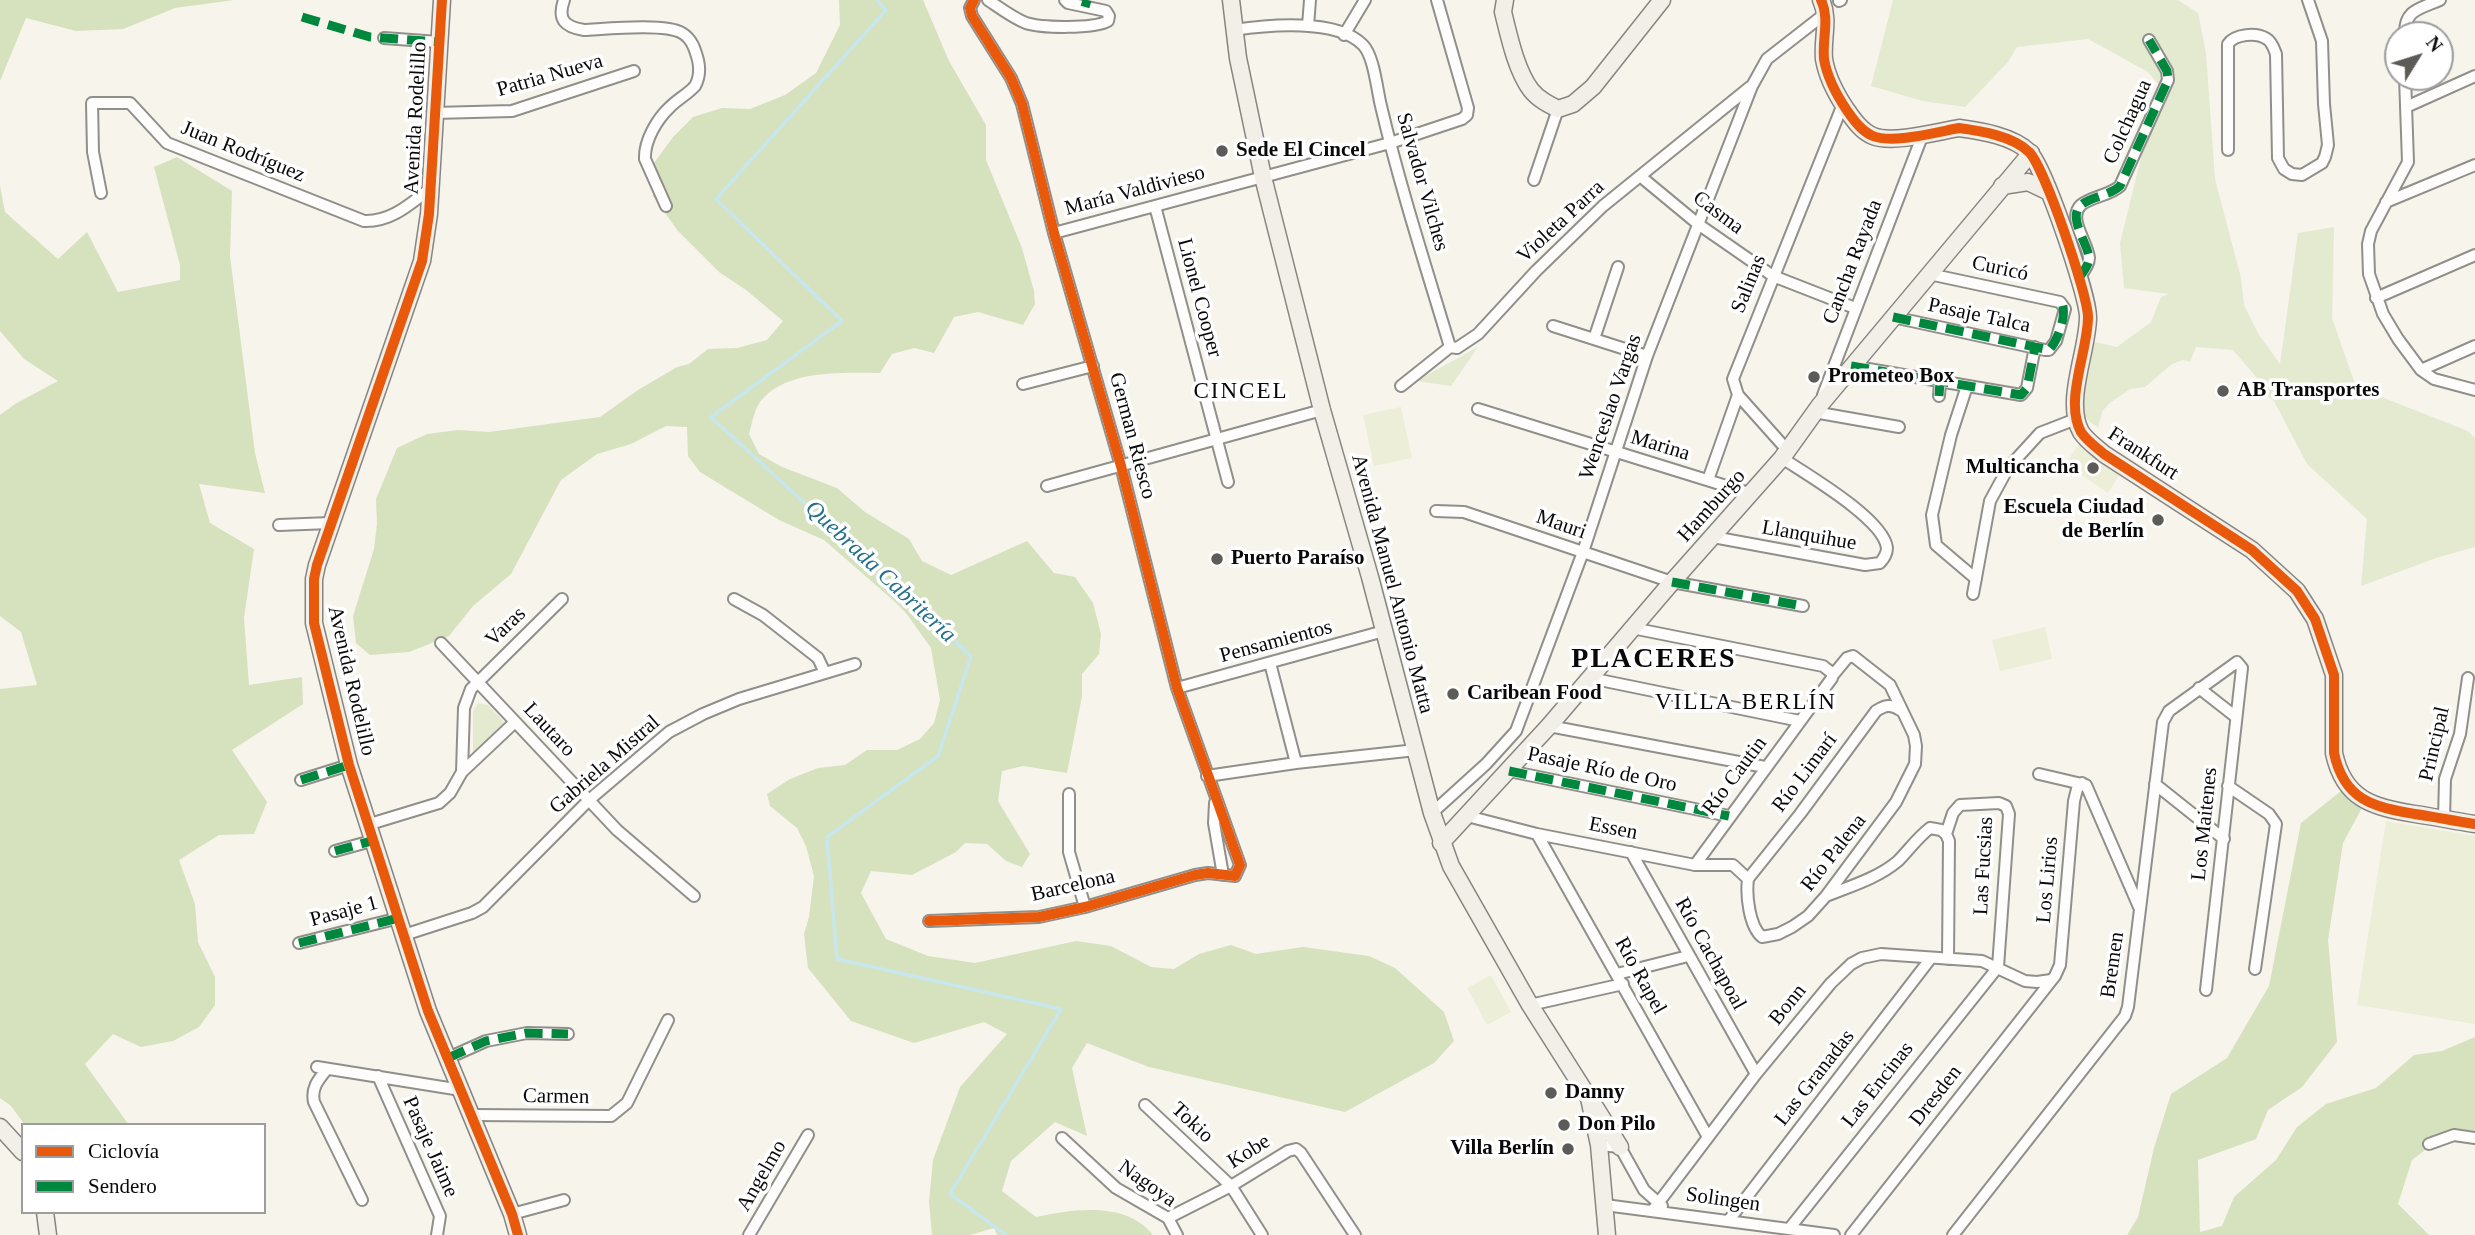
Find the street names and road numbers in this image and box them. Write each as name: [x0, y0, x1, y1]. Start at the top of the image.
street label: Avenida Rodelillo: [399, 41, 433, 195]
street label: Patria Nueva: [494, 49, 606, 103]
street label: Colchagua: [2098, 76, 2158, 168]
street label: Salvador Vilches: [1390, 110, 1454, 254]
street label: Juan Rodríguez: [177, 116, 309, 188]
street label: María Valdivieso: [1062, 160, 1208, 222]
street label: Violeta Parra: [1512, 175, 1610, 269]
street label: Casma: [1688, 186, 1748, 240]
street label: Cancha Rayada: [1818, 196, 1888, 328]
street label: Lionel Cooper: [1171, 236, 1227, 360]
street label: Salinas: [1726, 251, 1772, 317]
street label: Curicó: [1969, 251, 2031, 287]
street label: Pasaje Talca: [1925, 293, 2033, 339]
street label: Wenceslao Vargas: [1574, 331, 1648, 483]
street label: German Riesco: [1103, 370, 1161, 502]
street label: Frankfurt: [2103, 422, 2183, 486]
street label: Marina: [1627, 425, 1693, 467]
street label: Avenida Manuel Antonio Matta: [1345, 452, 1439, 716]
street label: Hamburgo: [1673, 464, 1751, 548]
street label: Mauri: [1533, 505, 1589, 545]
street label: Llanquihue: [1760, 515, 1858, 557]
street label: Varas: [480, 602, 532, 652]
street label: Avenida Rodelillo: [322, 604, 380, 758]
street label: Pensamientos: [1217, 615, 1335, 669]
street label: Lautaro: [518, 698, 580, 762]
street label: Principal: [2414, 704, 2456, 784]
street label: Gabriela Mistral: [545, 710, 665, 820]
street label: Río Limarí: [1767, 728, 1843, 818]
street label: Río Cautin: [1697, 732, 1773, 820]
street label: Pasaje Río de Oro: [1525, 742, 1679, 798]
street label: Los Maitenes: [2187, 766, 2223, 882]
street label: Río Palena: [1796, 809, 1872, 897]
street label: Essen: [1587, 812, 1639, 846]
street label: Las Fucsias: [1969, 816, 1999, 916]
street label: Los Lirios: [2032, 836, 2064, 924]
street label: Barcelona: [1029, 864, 1117, 908]
street label: Pasaje 1: [307, 891, 381, 933]
street label: Río Cachapoal: [1669, 894, 1751, 1014]
street label: Bremen: [2096, 930, 2130, 1000]
street label: Río Rapel: [1608, 933, 1672, 1019]
street label: Bonn: [1764, 979, 1812, 1031]
street label: Las Granadas: [1770, 1025, 1860, 1131]
street label: Las Encinas: [1837, 1037, 1919, 1133]
street label: Dresden: [1905, 1061, 1967, 1131]
street label: Carmen: [523, 1084, 589, 1110]
street label: Pasaje Jaime: [397, 1093, 463, 1201]
street label: Tokio: [1166, 1097, 1218, 1149]
street label: Kobe: [1223, 1129, 1275, 1175]
street label: Angelmo: [732, 1136, 792, 1216]
street label: Nagoya: [1113, 1155, 1181, 1213]
street label: Solingen: [1684, 1182, 1762, 1218]

